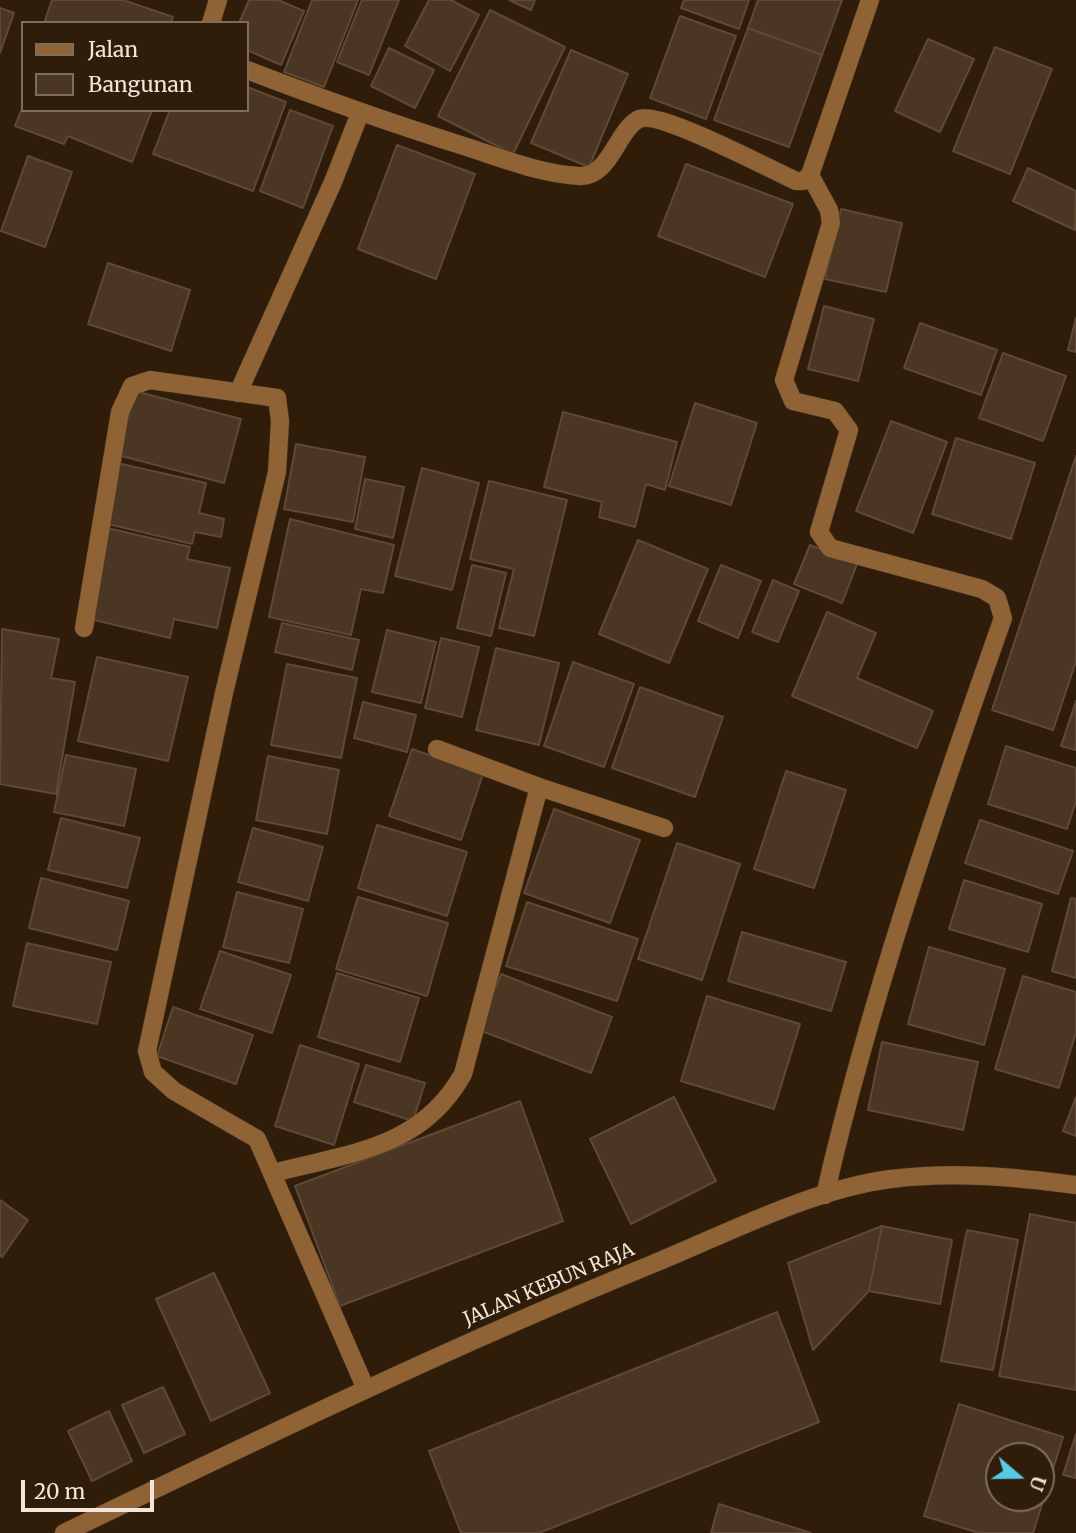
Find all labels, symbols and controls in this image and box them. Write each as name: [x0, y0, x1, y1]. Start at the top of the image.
legend: [21, 21, 248, 112]
text: Jalan: [88, 36, 138, 63]
text: Bangunan: [88, 71, 193, 98]
street label: JALAN KEBUN RAJA: [460, 1239, 638, 1331]
north arrow: [985, 1442, 1055, 1512]
scale bar: [24, 1466, 158, 1510]
text: U: [1024, 1473, 1052, 1494]
text: 20 m: [34, 1478, 85, 1505]

